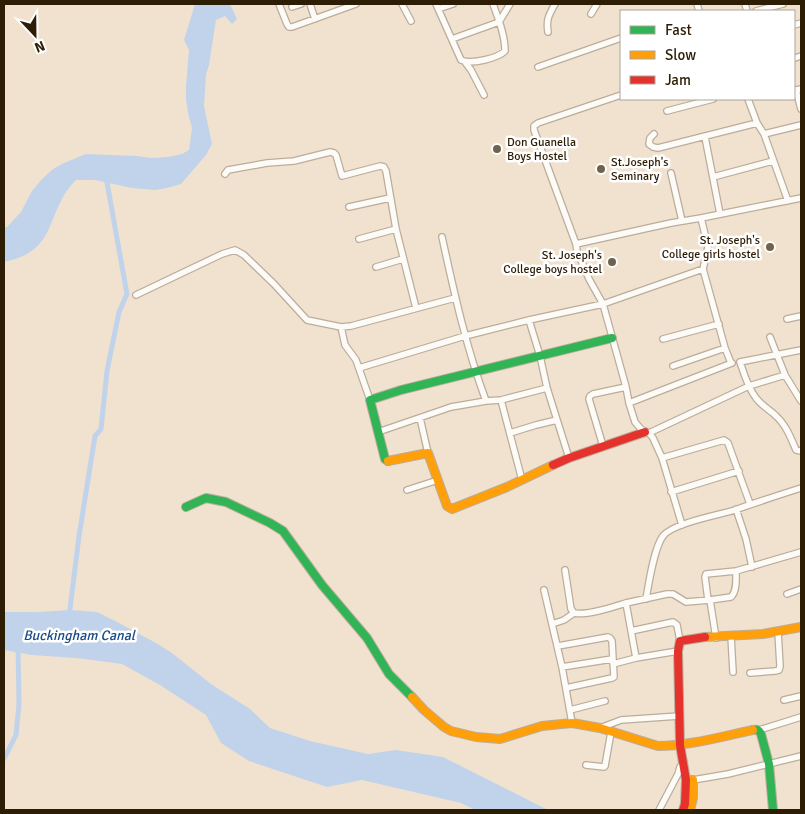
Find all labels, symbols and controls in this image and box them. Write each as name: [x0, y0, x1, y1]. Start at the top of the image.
north arrow: [10, 10, 60, 60]
legend: [620, 10, 795, 100]
text: Fast: [665, 21, 692, 39]
text: N: [32, 37, 47, 56]
text: Slow: [665, 46, 696, 64]
text: Jam: [665, 71, 691, 89]
place label: Don Guanella Boys Hostel: [507, 135, 576, 164]
marker: Don Guanella Boys Hostel: [491, 143, 503, 155]
place label: St.Joseph's Seminary: [611, 155, 669, 184]
marker: St.Joseph's Seminary: [595, 163, 607, 175]
place label: St. Joseph's College girls hostel: [662, 233, 760, 262]
marker: St. Joseph's College girls hostel: [764, 241, 776, 253]
place label: St. Joseph's College boys hostel: [503, 248, 602, 277]
marker: St. Joseph's College boys hostel: [606, 256, 618, 268]
water label: Buckingham Canal: [23, 627, 136, 644]

